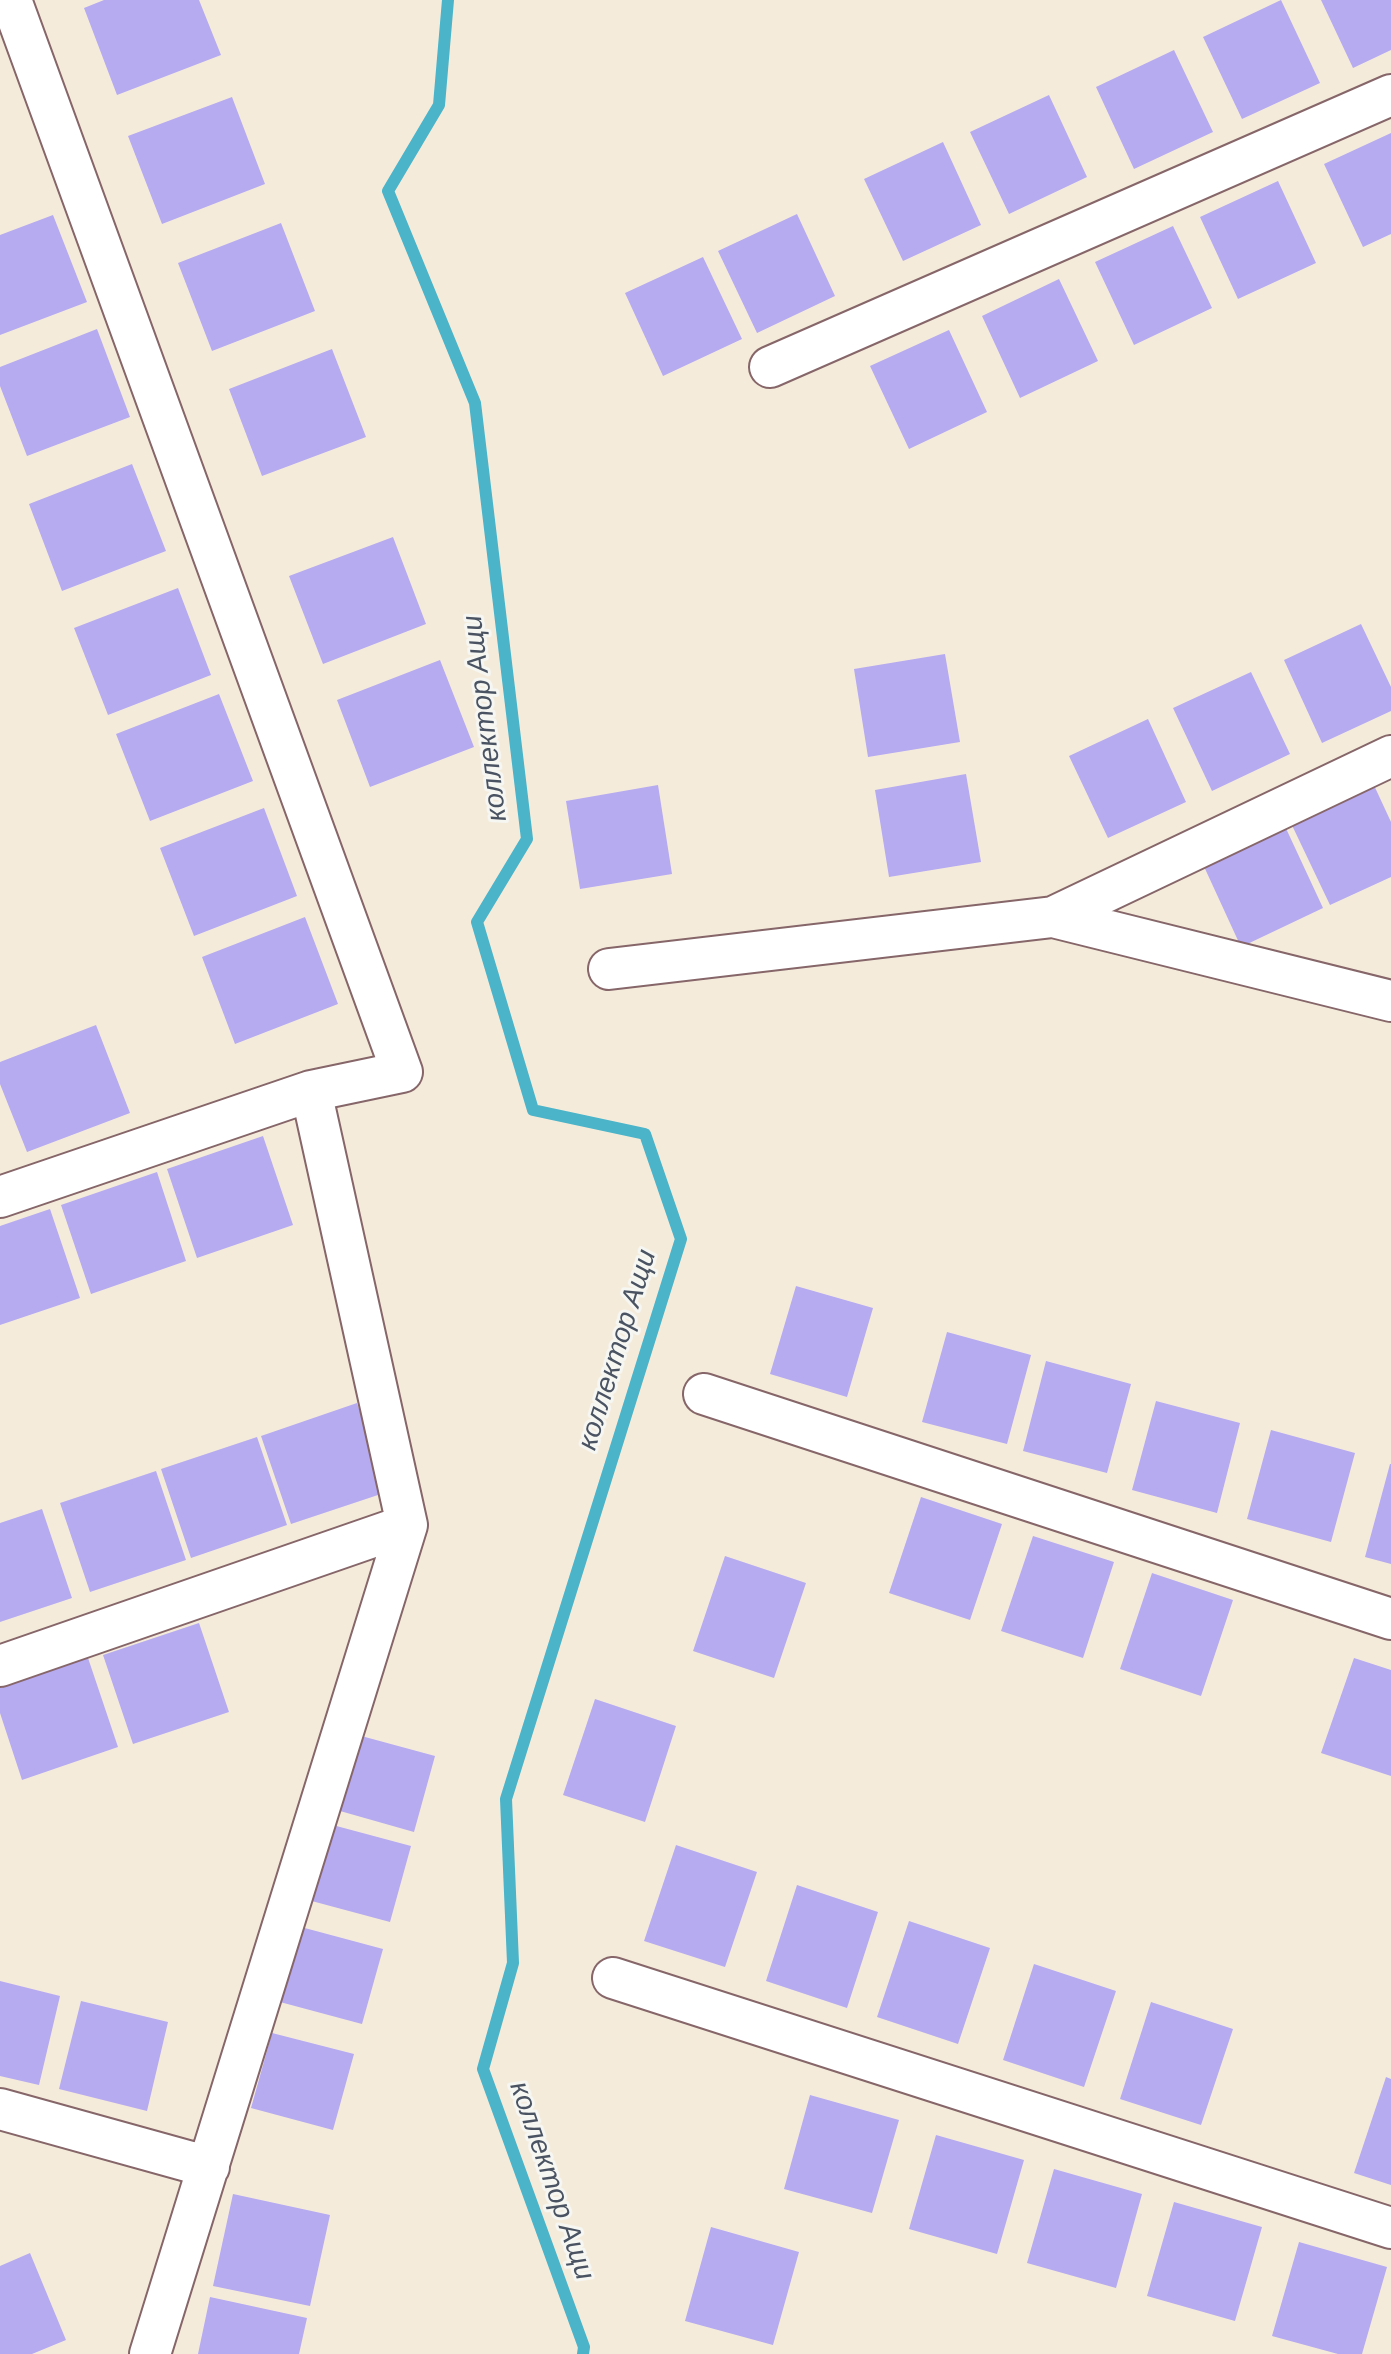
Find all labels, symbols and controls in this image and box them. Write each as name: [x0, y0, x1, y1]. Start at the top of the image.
water label: коллектор Ащи: [460, 613, 518, 823]
water label: коллектор Ащи: [575, 1247, 667, 1455]
water label: коллектор Ащи: [498, 2078, 598, 2286]

